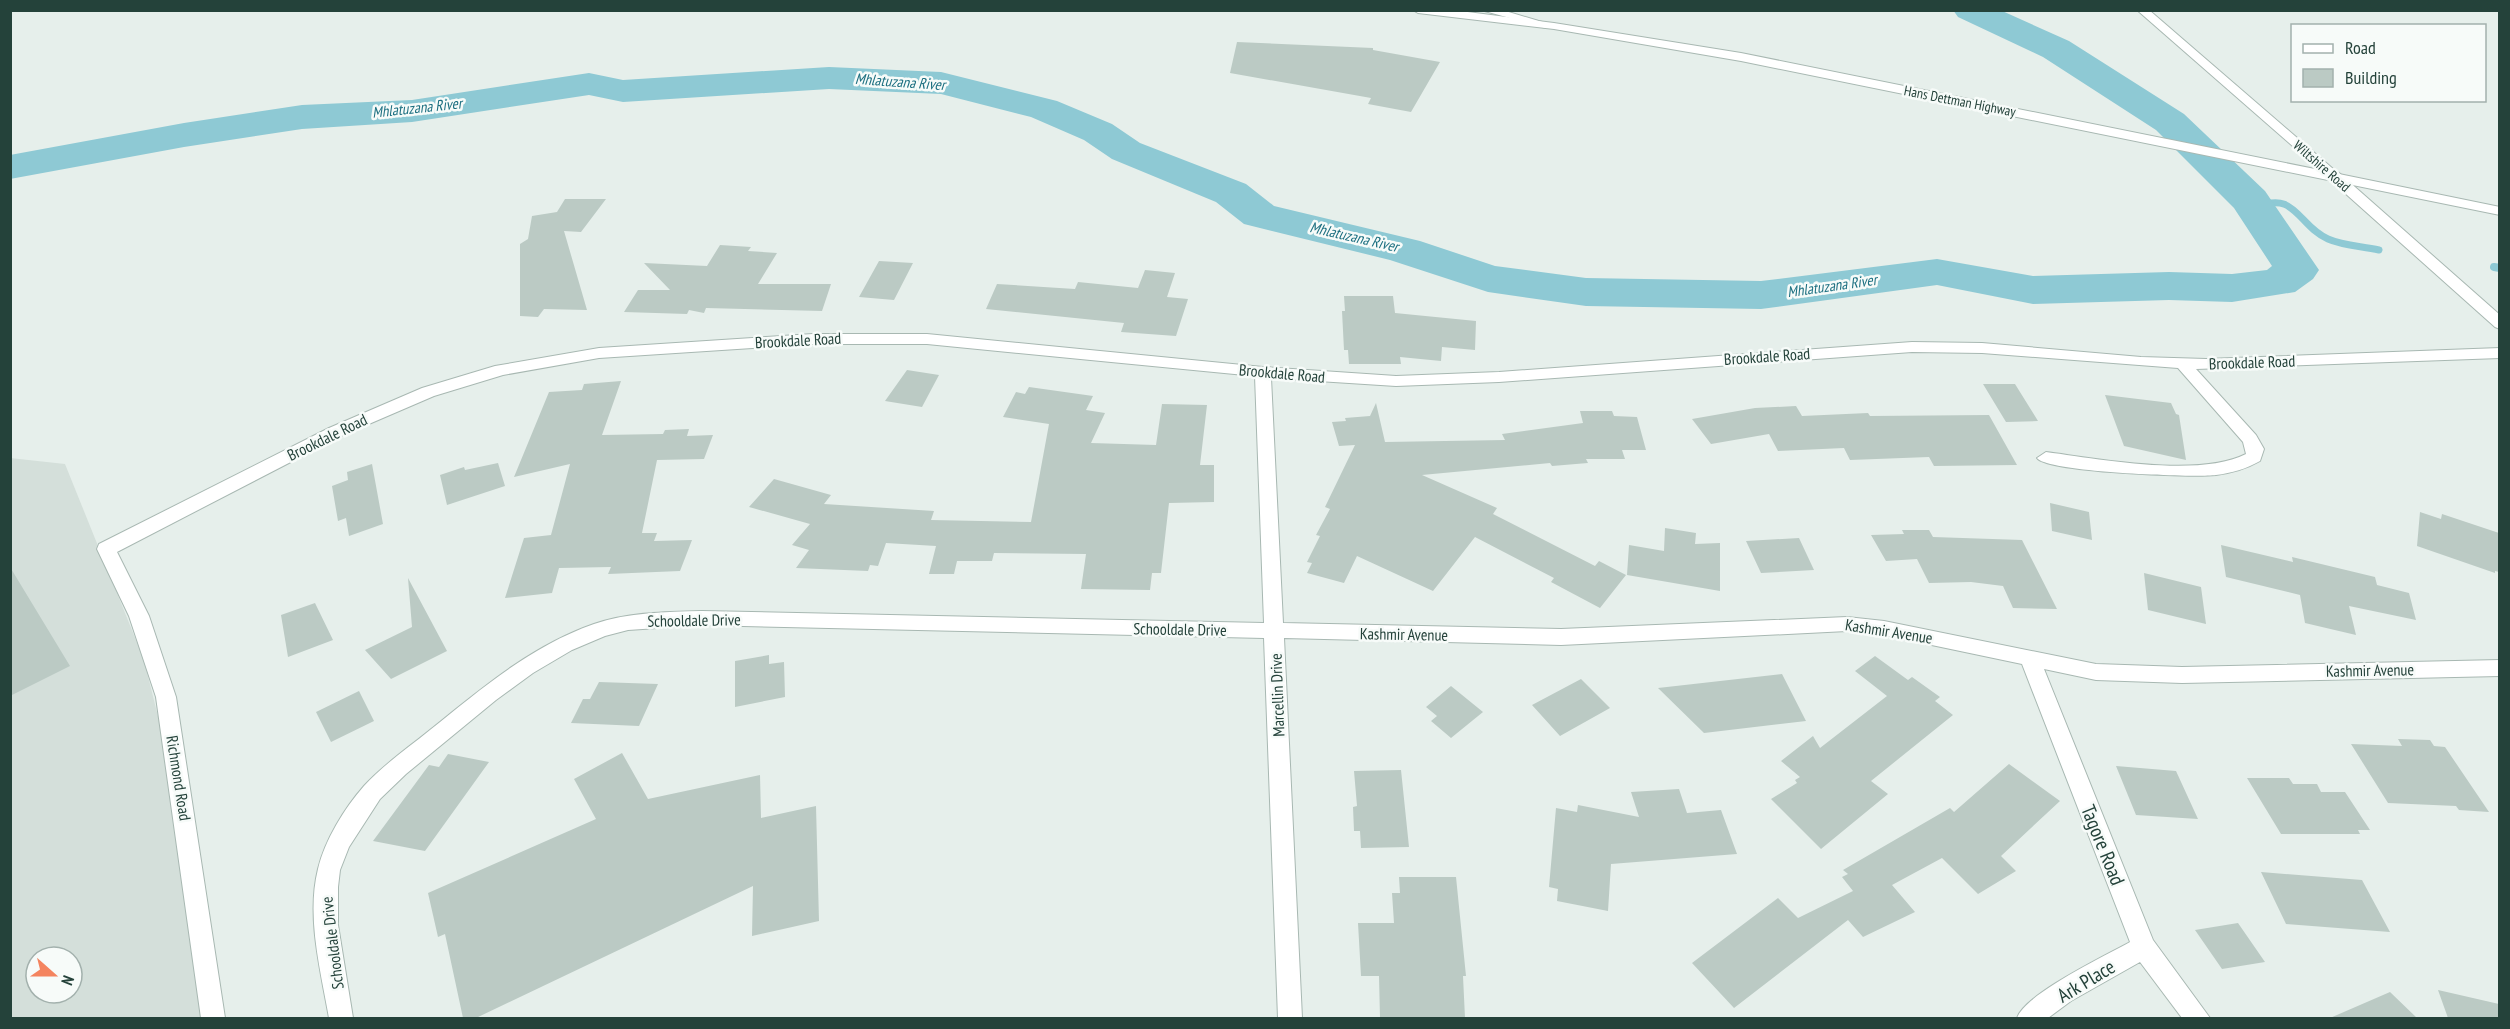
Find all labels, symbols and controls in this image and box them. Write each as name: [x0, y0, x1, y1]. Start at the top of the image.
legend: [2291, 24, 2486, 102]
text: Road: [2345, 36, 2376, 59]
text: Building: [2345, 66, 2397, 89]
water label: Mhlatuzana River: [854, 69, 947, 94]
street label: Hans Dettman Highway: [1903, 81, 2018, 121]
water label: Mhlatuzana River: [371, 93, 465, 122]
street label: Wiltshire Road: [2290, 136, 2354, 196]
water label: Mhlatuzana River: [1308, 217, 1402, 256]
water label: Mhlatuzana River: [1786, 270, 1880, 301]
street label: Brookdale Road: [754, 328, 842, 352]
street label: Brookdale Road: [1723, 343, 1811, 369]
street label: Brookdale Road: [2209, 350, 2296, 374]
street label: Brookdale Road: [1238, 359, 1326, 387]
street label: Brookdale Road: [284, 409, 370, 465]
street label: Schooldale Drive: [647, 609, 741, 631]
street label: Kashmir Avenue: [1844, 614, 1934, 648]
street label: Schooldale Drive: [1133, 618, 1227, 640]
street label: Kashmir Avenue: [1360, 623, 1448, 645]
street label: Marcellin Drive: [1266, 653, 1288, 737]
street label: Kashmir Avenue: [2326, 659, 2414, 681]
street label: Richmond Road: [162, 734, 196, 822]
street label: Tagore Road: [2075, 801, 2131, 889]
street label: Schooldale Drive: [316, 895, 348, 991]
north arrow: [24, 945, 84, 1005]
street label: Ark Place: [2052, 954, 2120, 1008]
text: N: [57, 973, 79, 988]

